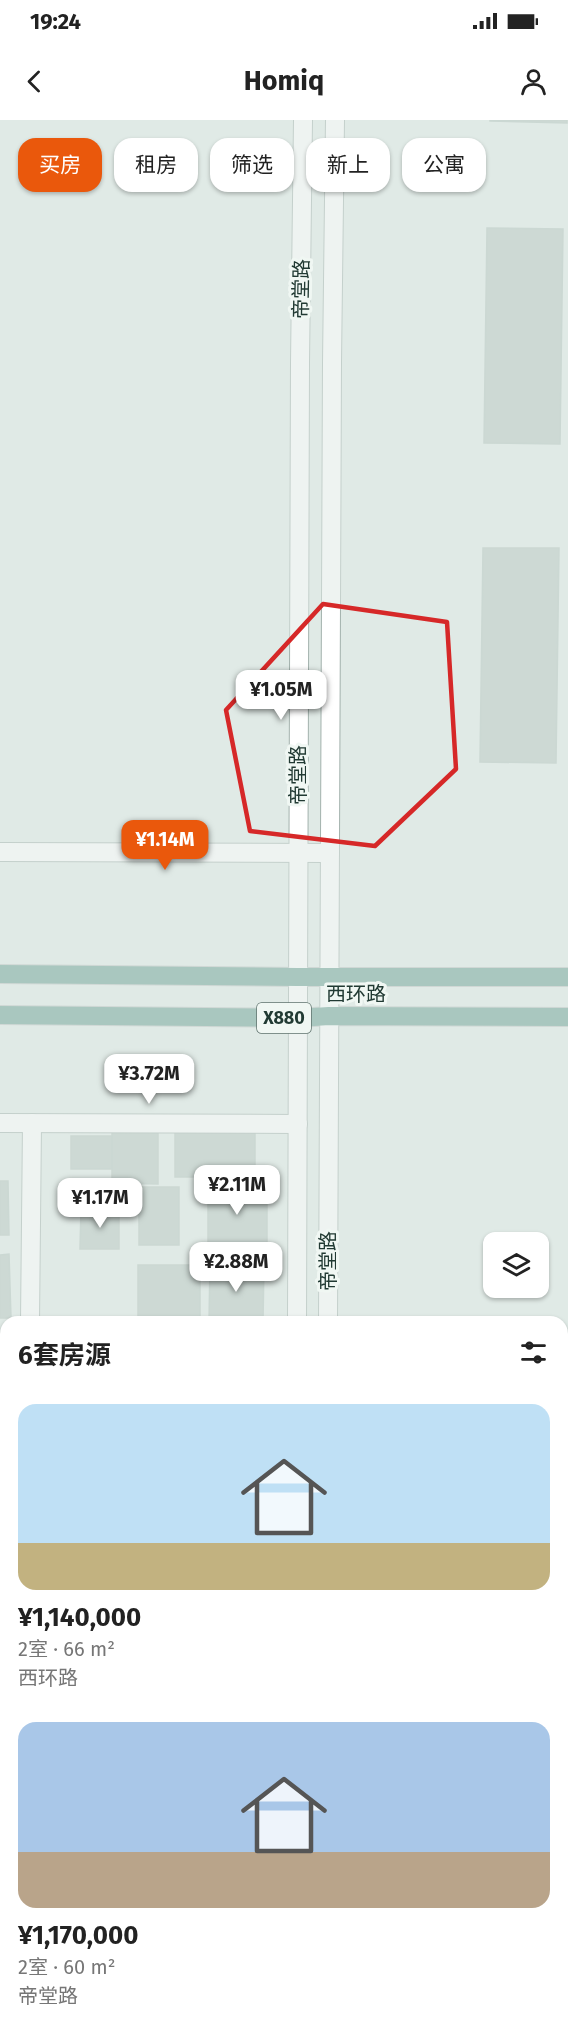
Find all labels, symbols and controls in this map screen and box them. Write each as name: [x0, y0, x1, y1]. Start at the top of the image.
text: 19:24: [30, 8, 81, 35]
icon: back: [18, 65, 51, 98]
text: Homiq: [244, 65, 324, 97]
icon: person: [517, 65, 550, 98]
chip: 买房: [18, 138, 102, 192]
chip: 租房: [114, 138, 198, 192]
chip: 筛选: [210, 138, 294, 192]
chip: 新上: [306, 138, 390, 192]
chip: 公寓: [402, 138, 486, 192]
street label: 帝堂路: [288, 259, 314, 319]
pin: ¥1.05M: [232, 670, 330, 721]
text: ¥1.05M: [250, 677, 312, 701]
street label: 帝堂路: [286, 745, 310, 805]
pin: ¥1.14M: [116, 820, 214, 871]
text: ¥1.14M: [135, 827, 195, 851]
street label: 西环路: [326, 982, 386, 1006]
road number: X880: [257, 1003, 311, 1033]
pin: ¥3.72M: [100, 1054, 198, 1105]
text: ¥3.72M: [118, 1061, 180, 1085]
pin: ¥2.11M: [188, 1165, 286, 1216]
text: ¥2.11M: [208, 1172, 266, 1196]
pin: ¥1.17M: [51, 1178, 149, 1229]
text: ¥1.17M: [71, 1185, 129, 1209]
street label: 帝堂路: [316, 1231, 340, 1291]
map controls: [483, 1232, 549, 1298]
button: layers: [483, 1232, 549, 1298]
pin: ¥2.88M: [187, 1242, 285, 1293]
text: ¥2.88M: [203, 1249, 269, 1273]
icon: filters: [517, 1336, 550, 1369]
text: 6套房源: [18, 1340, 111, 1371]
icon: home: [230, 1443, 338, 1551]
text: ¥1,140,000: [18, 1602, 141, 1633]
text: 2室 · 66 m²: [18, 1637, 115, 1661]
text: 西环路: [18, 1666, 78, 1690]
icon: home: [230, 1761, 338, 1869]
text: ¥1,170,000: [18, 1920, 138, 1951]
text: 2室 · 60 m²: [18, 1955, 115, 1979]
text: 帝堂路: [18, 1984, 78, 2008]

